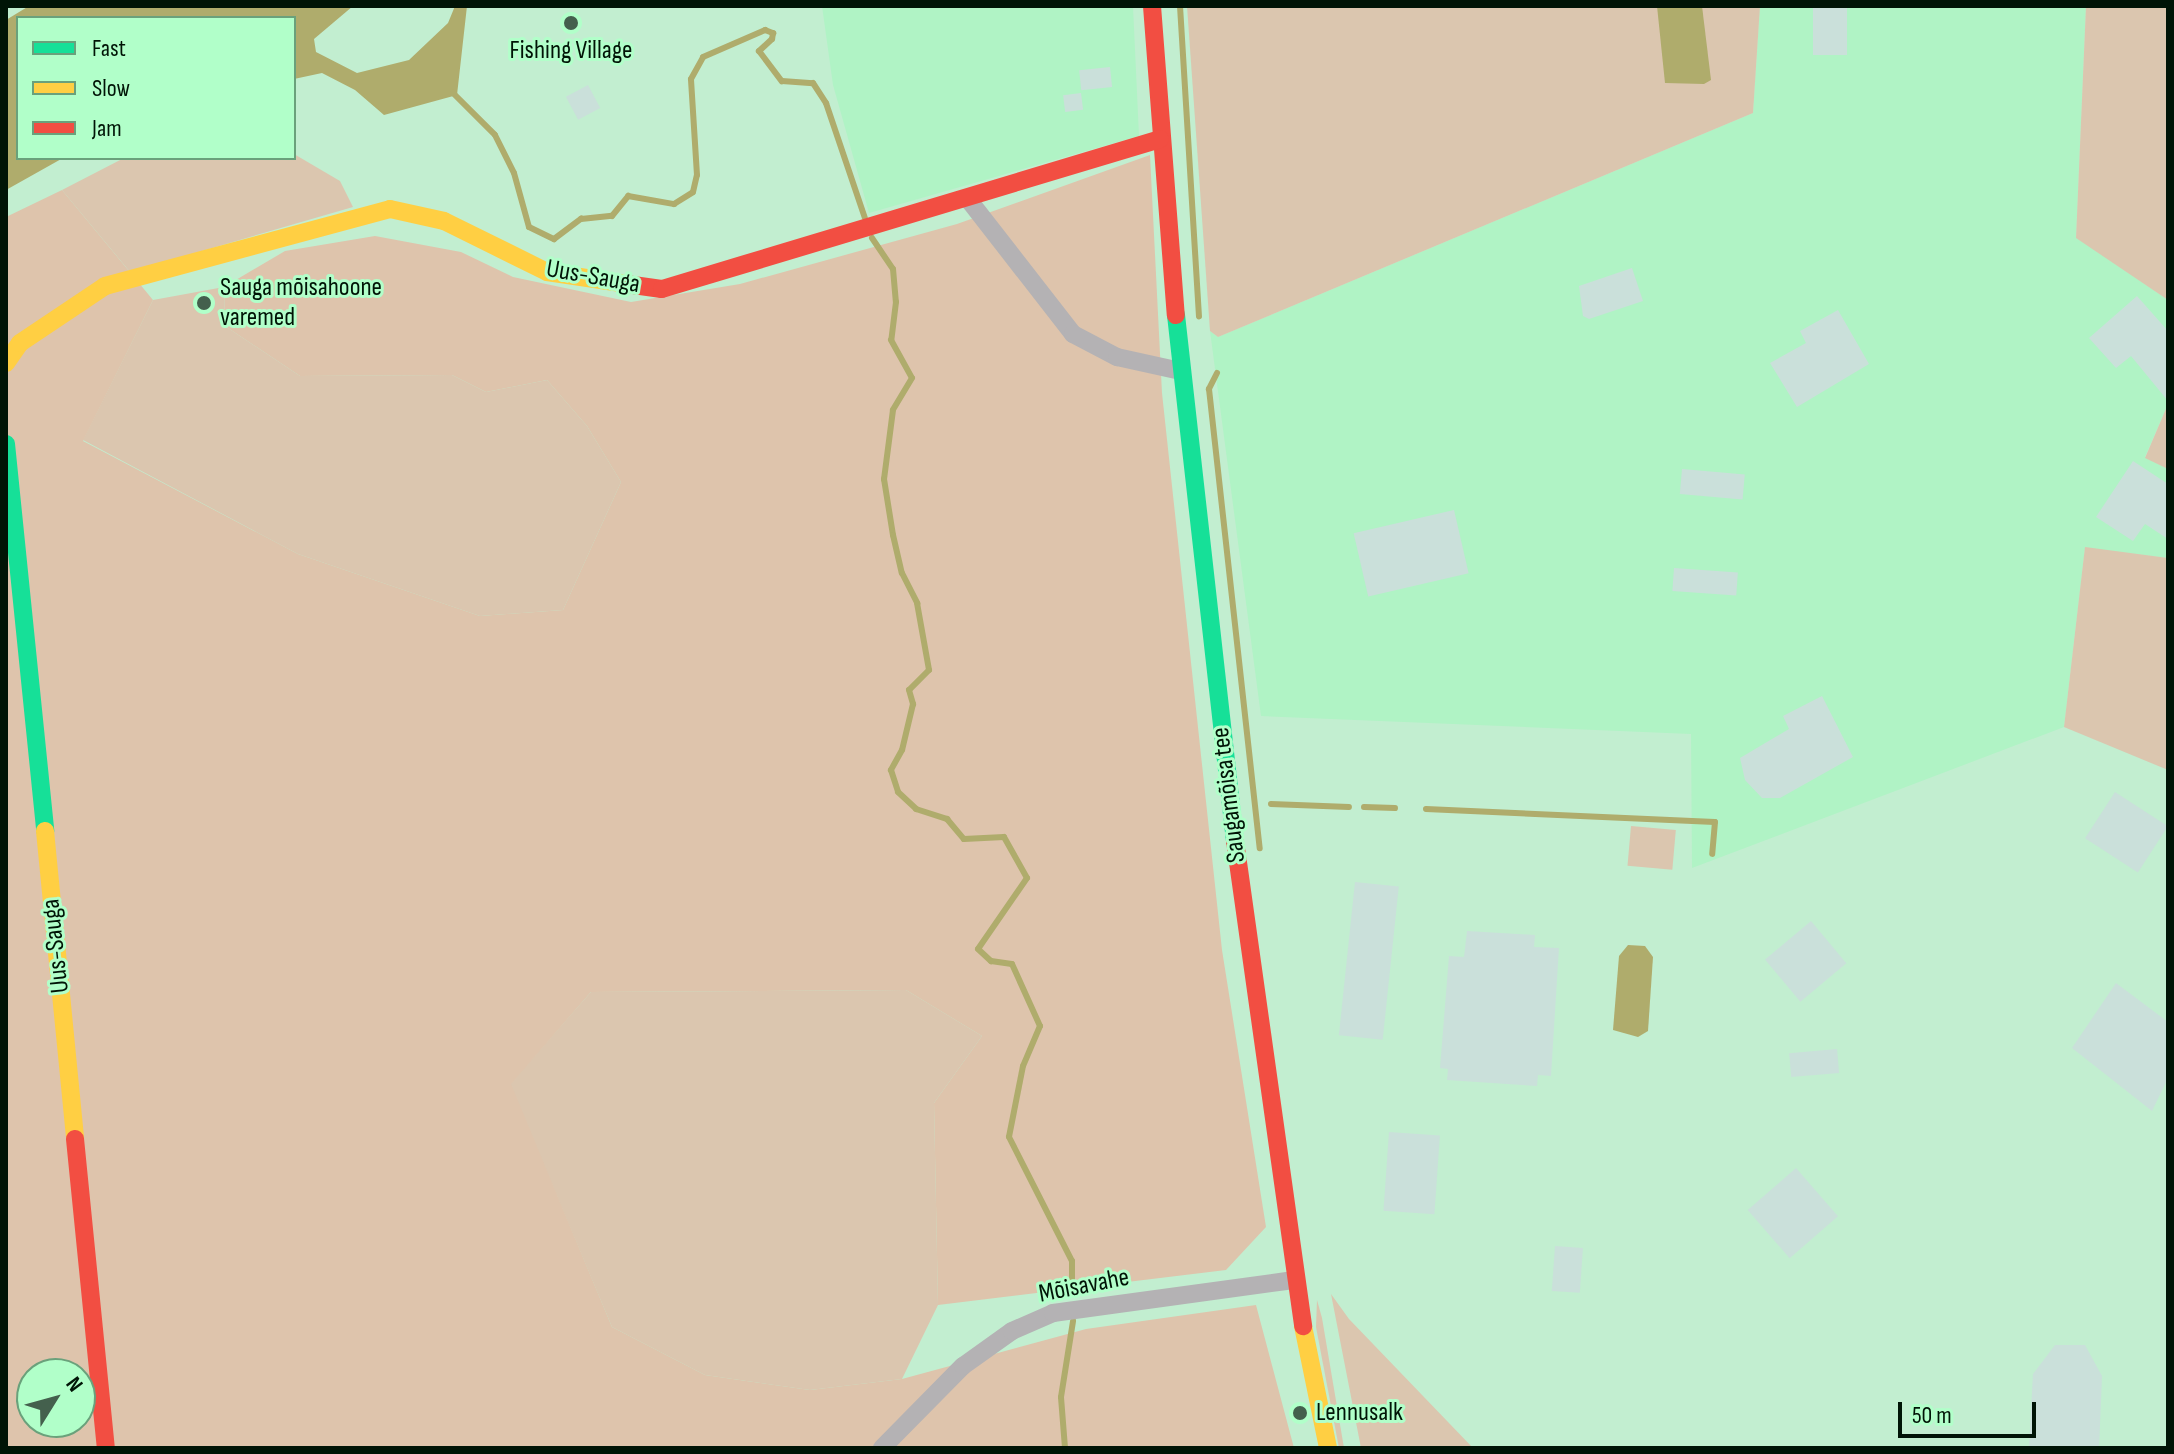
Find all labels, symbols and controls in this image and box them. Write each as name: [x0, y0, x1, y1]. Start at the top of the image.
marker: Fishing Village: [562, 14, 580, 32]
legend: [16, 16, 296, 160]
text: Fast: [92, 34, 126, 63]
place label: Fishing Village: [510, 35, 632, 67]
text: Slow: [92, 74, 130, 103]
text: Jam: [92, 114, 122, 143]
street label: Uus-Sauga: [544, 253, 642, 301]
place label: Sauga mõisahoone varemed: [220, 272, 382, 334]
marker: Sauga mõisahoone varemed: [195, 294, 213, 312]
street label: Saugamõisa tee: [1205, 725, 1253, 865]
street label: Uus-Sauga: [36, 897, 76, 995]
street label: Mõisavahe: [1036, 1262, 1132, 1310]
north arrow: [16, 1358, 96, 1438]
text: N: [60, 1372, 88, 1397]
scale bar: [1902, 1386, 2040, 1436]
place label: Lennusalk: [1316, 1397, 1403, 1429]
text: 50 m: [1912, 1401, 1952, 1430]
marker: Lennusalk: [1291, 1404, 1309, 1422]

